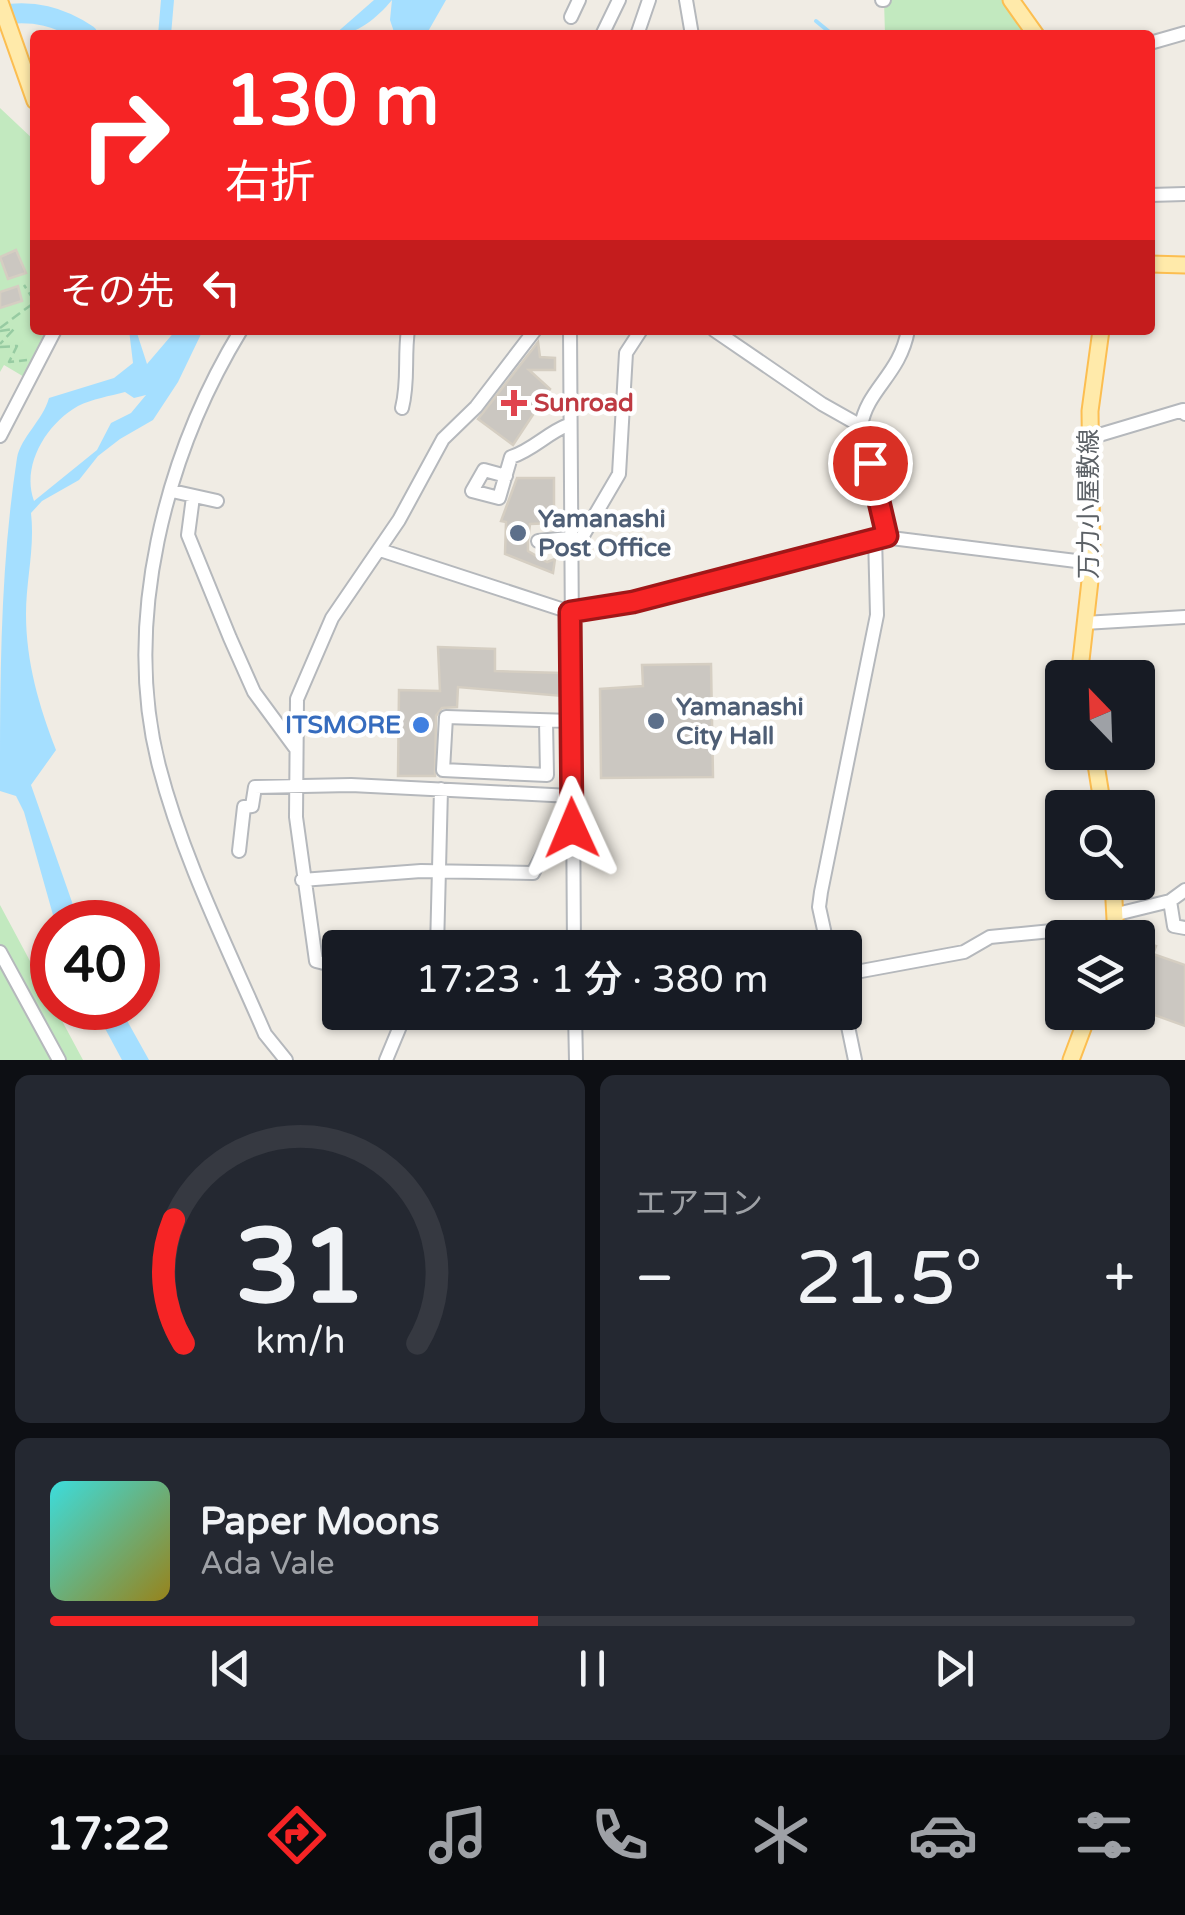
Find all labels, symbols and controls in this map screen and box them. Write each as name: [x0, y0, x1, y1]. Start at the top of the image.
text: 130 m: [225, 60, 439, 144]
icon: right: [60, 70, 190, 200]
text: 右折: [225, 156, 315, 210]
icon: left: [194, 260, 249, 315]
text: その先: [60, 269, 174, 315]
place label: Sunroad: [534, 388, 634, 418]
marker: Sunroad: [503, 392, 525, 414]
pin: [828, 421, 913, 506]
street label: 万力小屋敷線: [1074, 429, 1104, 579]
icon: arrive: [843, 436, 898, 491]
place label: Yamanashi Post Office: [538, 504, 671, 563]
marker: Yamanashi Post Office: [507, 522, 529, 544]
north arrow: [1045, 660, 1155, 770]
map controls: [1045, 660, 1155, 1030]
place label: Yamanashi City Hall: [676, 692, 804, 751]
place label: ITSMORE: [285, 710, 401, 740]
marker: Yamanashi City Hall: [645, 710, 667, 732]
marker: ITSMORE: [410, 714, 432, 736]
position arrow: [520, 776, 624, 880]
button: search: [1045, 790, 1155, 900]
speed limit sign: 40: [30, 900, 160, 1030]
button: layers: [1045, 920, 1155, 1030]
text: 17:23 · 1 分 · 380 m: [416, 957, 768, 1003]
text: エアコン: [635, 1185, 763, 1223]
text: 31: [235, 1206, 365, 1331]
text: 21.5°: [795, 1234, 983, 1324]
text: −: [635, 1246, 674, 1312]
text: +: [1104, 1246, 1135, 1312]
text: km/h: [255, 1320, 345, 1363]
text: Paper Moons: [200, 1499, 440, 1545]
text: Ada Vale: [200, 1545, 335, 1583]
icon: previous: [203, 1641, 258, 1696]
icon: pause: [565, 1641, 620, 1696]
icon: next: [927, 1641, 982, 1696]
icon: directions: [262, 1800, 332, 1870]
icon: music: [423, 1800, 493, 1870]
icon: phone: [585, 1800, 655, 1870]
icon: climate: [746, 1800, 816, 1870]
icon: car: [908, 1800, 978, 1870]
icon: filters: [1069, 1800, 1139, 1870]
text: 17:22: [46, 1808, 170, 1862]

